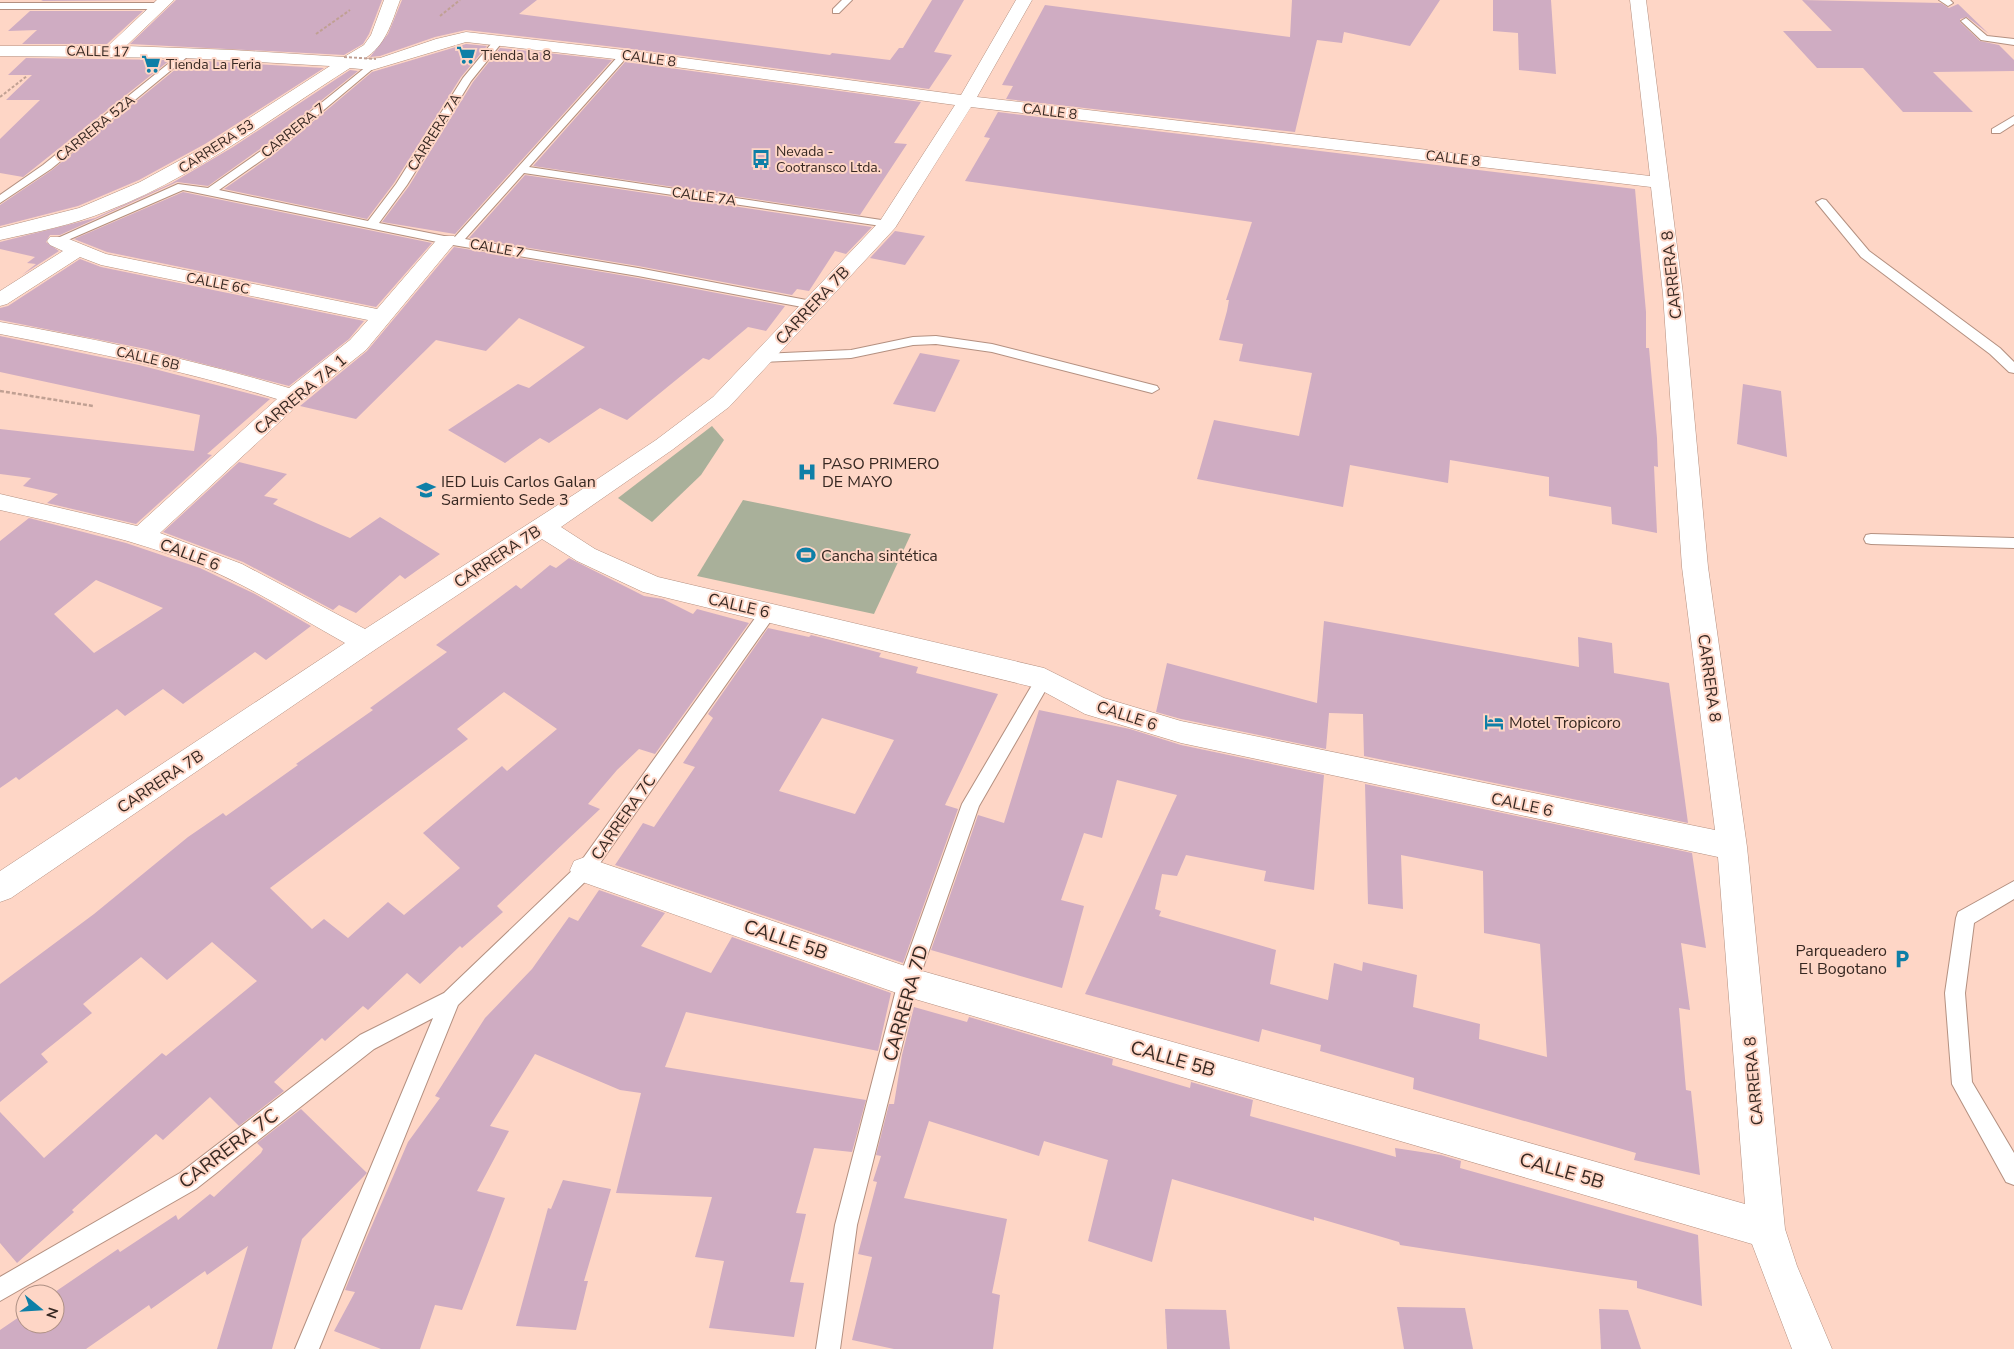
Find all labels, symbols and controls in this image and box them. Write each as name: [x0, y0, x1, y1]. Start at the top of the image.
street label: CALLE 17: [66, 41, 130, 62]
supermarket icon: Tienda la 8: [455, 44, 477, 66]
street label: CALLE 8: [620, 45, 677, 72]
place label: Tienda la 8: [481, 46, 551, 65]
supermarket icon: Tienda La Feria: [140, 53, 162, 75]
place label: Tienda La Feria: [166, 55, 261, 74]
street label: CARRERA 7A: [403, 90, 466, 175]
street label: CARRERA 52A: [52, 91, 139, 166]
street label: CARRERA 7: [257, 99, 329, 162]
street label: CALLE 8: [1022, 99, 1078, 124]
street label: CARRERA 53: [175, 115, 258, 178]
place label: Nevada - Cootransco Ltda.: [776, 142, 881, 177]
street label: CALLE 8: [1425, 146, 1481, 171]
bus stop icon: Nevada - Cootransco Ltda.: [750, 148, 772, 170]
street label: CALLE 7A: [670, 183, 737, 210]
street label: CARRERA 8: [1656, 230, 1688, 320]
street label: CALLE 7: [468, 234, 526, 263]
street label: CARRERA 7B: [771, 262, 855, 350]
street label: CALLE 6C: [185, 268, 251, 299]
street label: CALLE 6B: [114, 342, 181, 375]
street label: CARRERA 7A 1: [250, 350, 351, 440]
place label: PASO PRIMERO DE MAYO: [822, 453, 940, 493]
hospital icon: PASO PRIMERO DE MAYO: [796, 461, 818, 483]
place label: IED Luis Carlos Galan Sarmiento Sede 3: [441, 471, 596, 511]
school or university icon: IED Luis Carlos Galan Sarmiento Sede 3: [415, 479, 437, 501]
street label: CARRERA 7B: [450, 520, 545, 593]
street label: CALLE 6: [156, 533, 223, 576]
sports icon: Cancha sintética: [795, 544, 817, 566]
place label: Cancha sintética: [821, 545, 938, 567]
street label: CALLE 6: [706, 588, 772, 624]
street label: CARRERA 8: [1692, 633, 1726, 724]
street label: CALLE 6: [1094, 696, 1160, 736]
hotel icon: Motel Tropicoro: [1483, 711, 1505, 733]
place label: Motel Tropicoro: [1509, 712, 1621, 734]
street label: CARRERA 7B: [113, 745, 208, 819]
street label: CARRERA 7C: [586, 770, 662, 865]
street label: CALLE 6: [1489, 788, 1555, 822]
street label: CALLE 5B: [740, 913, 831, 966]
place label: Parqueadero El Bogotano: [1795, 940, 1887, 980]
street label: CARRERA 7D: [877, 942, 935, 1064]
parking icon: Parqueadero El Bogotano: [1891, 948, 1913, 970]
street label: CALLE 5B: [1127, 1034, 1218, 1083]
street label: CARRERA 8: [1739, 1036, 1769, 1126]
street label: CARRERA 7C: [174, 1103, 284, 1195]
street label: CALLE 5B: [1516, 1146, 1607, 1195]
north arrow: [15, 1284, 65, 1334]
text: N: [41, 1305, 63, 1321]

